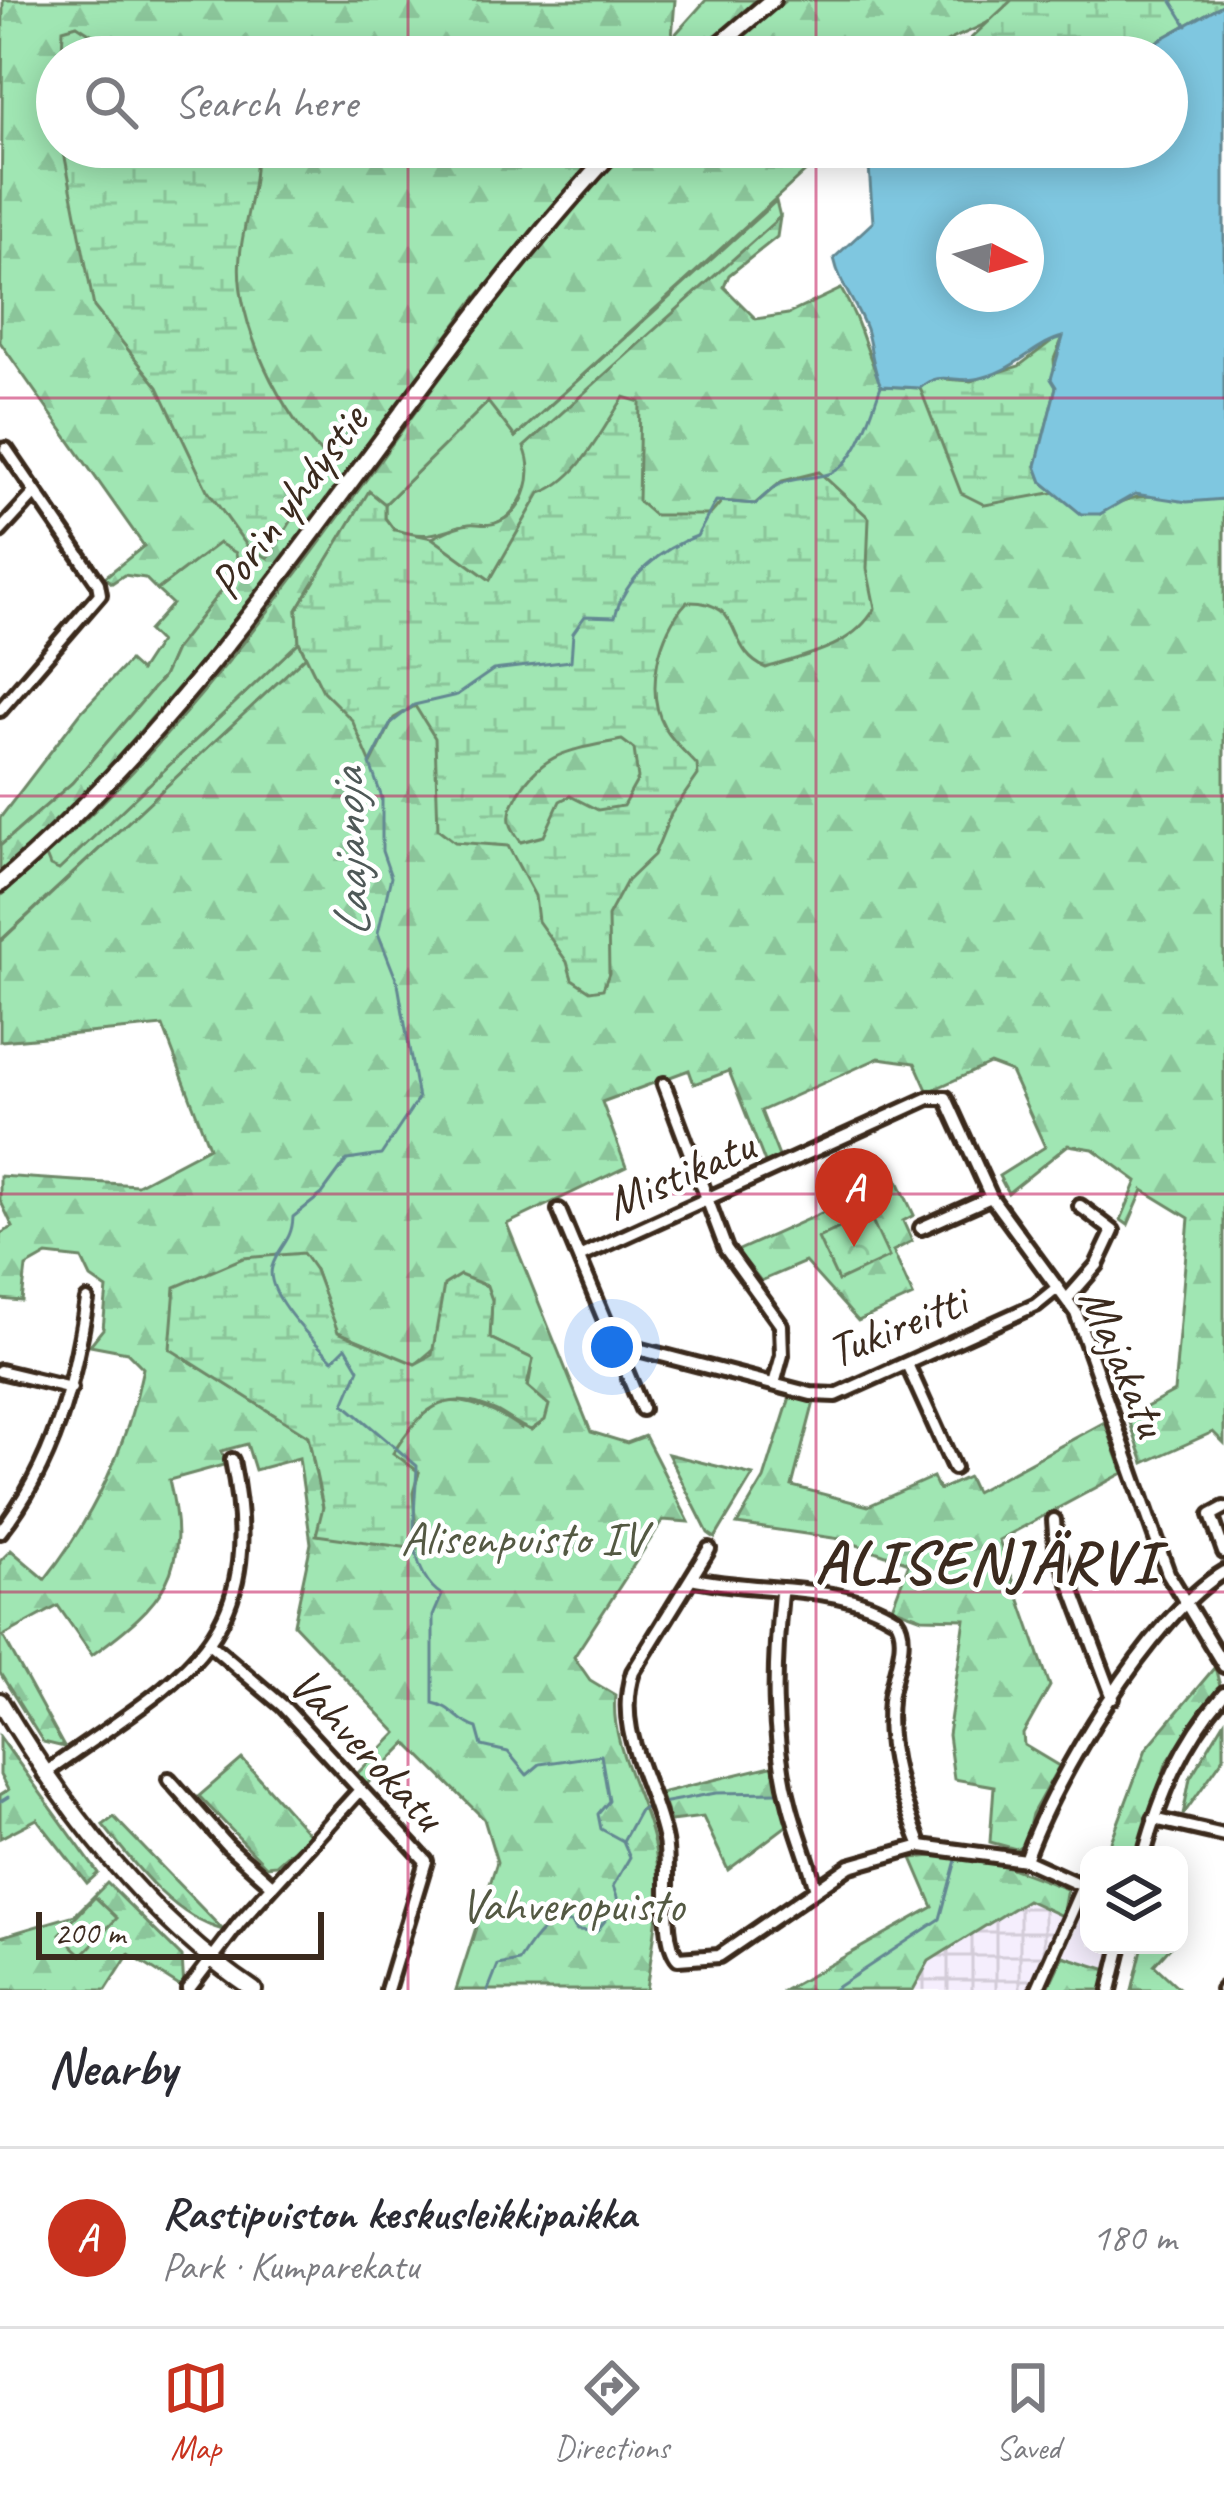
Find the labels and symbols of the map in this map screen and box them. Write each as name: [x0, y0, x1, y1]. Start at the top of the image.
north arrow: [936, 204, 1044, 312]
street label: Porin yhdystie: [195, 390, 382, 611]
water label: Laajanoja: [314, 765, 384, 939]
street label: Mistikatu: [596, 1113, 766, 1233]
pin: A: [815, 1148, 893, 1247]
street label: Tukireitti: [818, 1269, 979, 1381]
street label: Majakatu: [1066, 1278, 1183, 1448]
your location: [582, 1317, 642, 1377]
park label: Alisenpuisto IV: [401, 1508, 654, 1568]
district label: ALISENJÄRVI: [815, 1524, 1168, 1600]
street label: Vahverokatu: [276, 1654, 460, 1845]
park label: Vahveropuisto: [460, 1875, 686, 1935]
scale bar: [36, 1906, 324, 1959]

